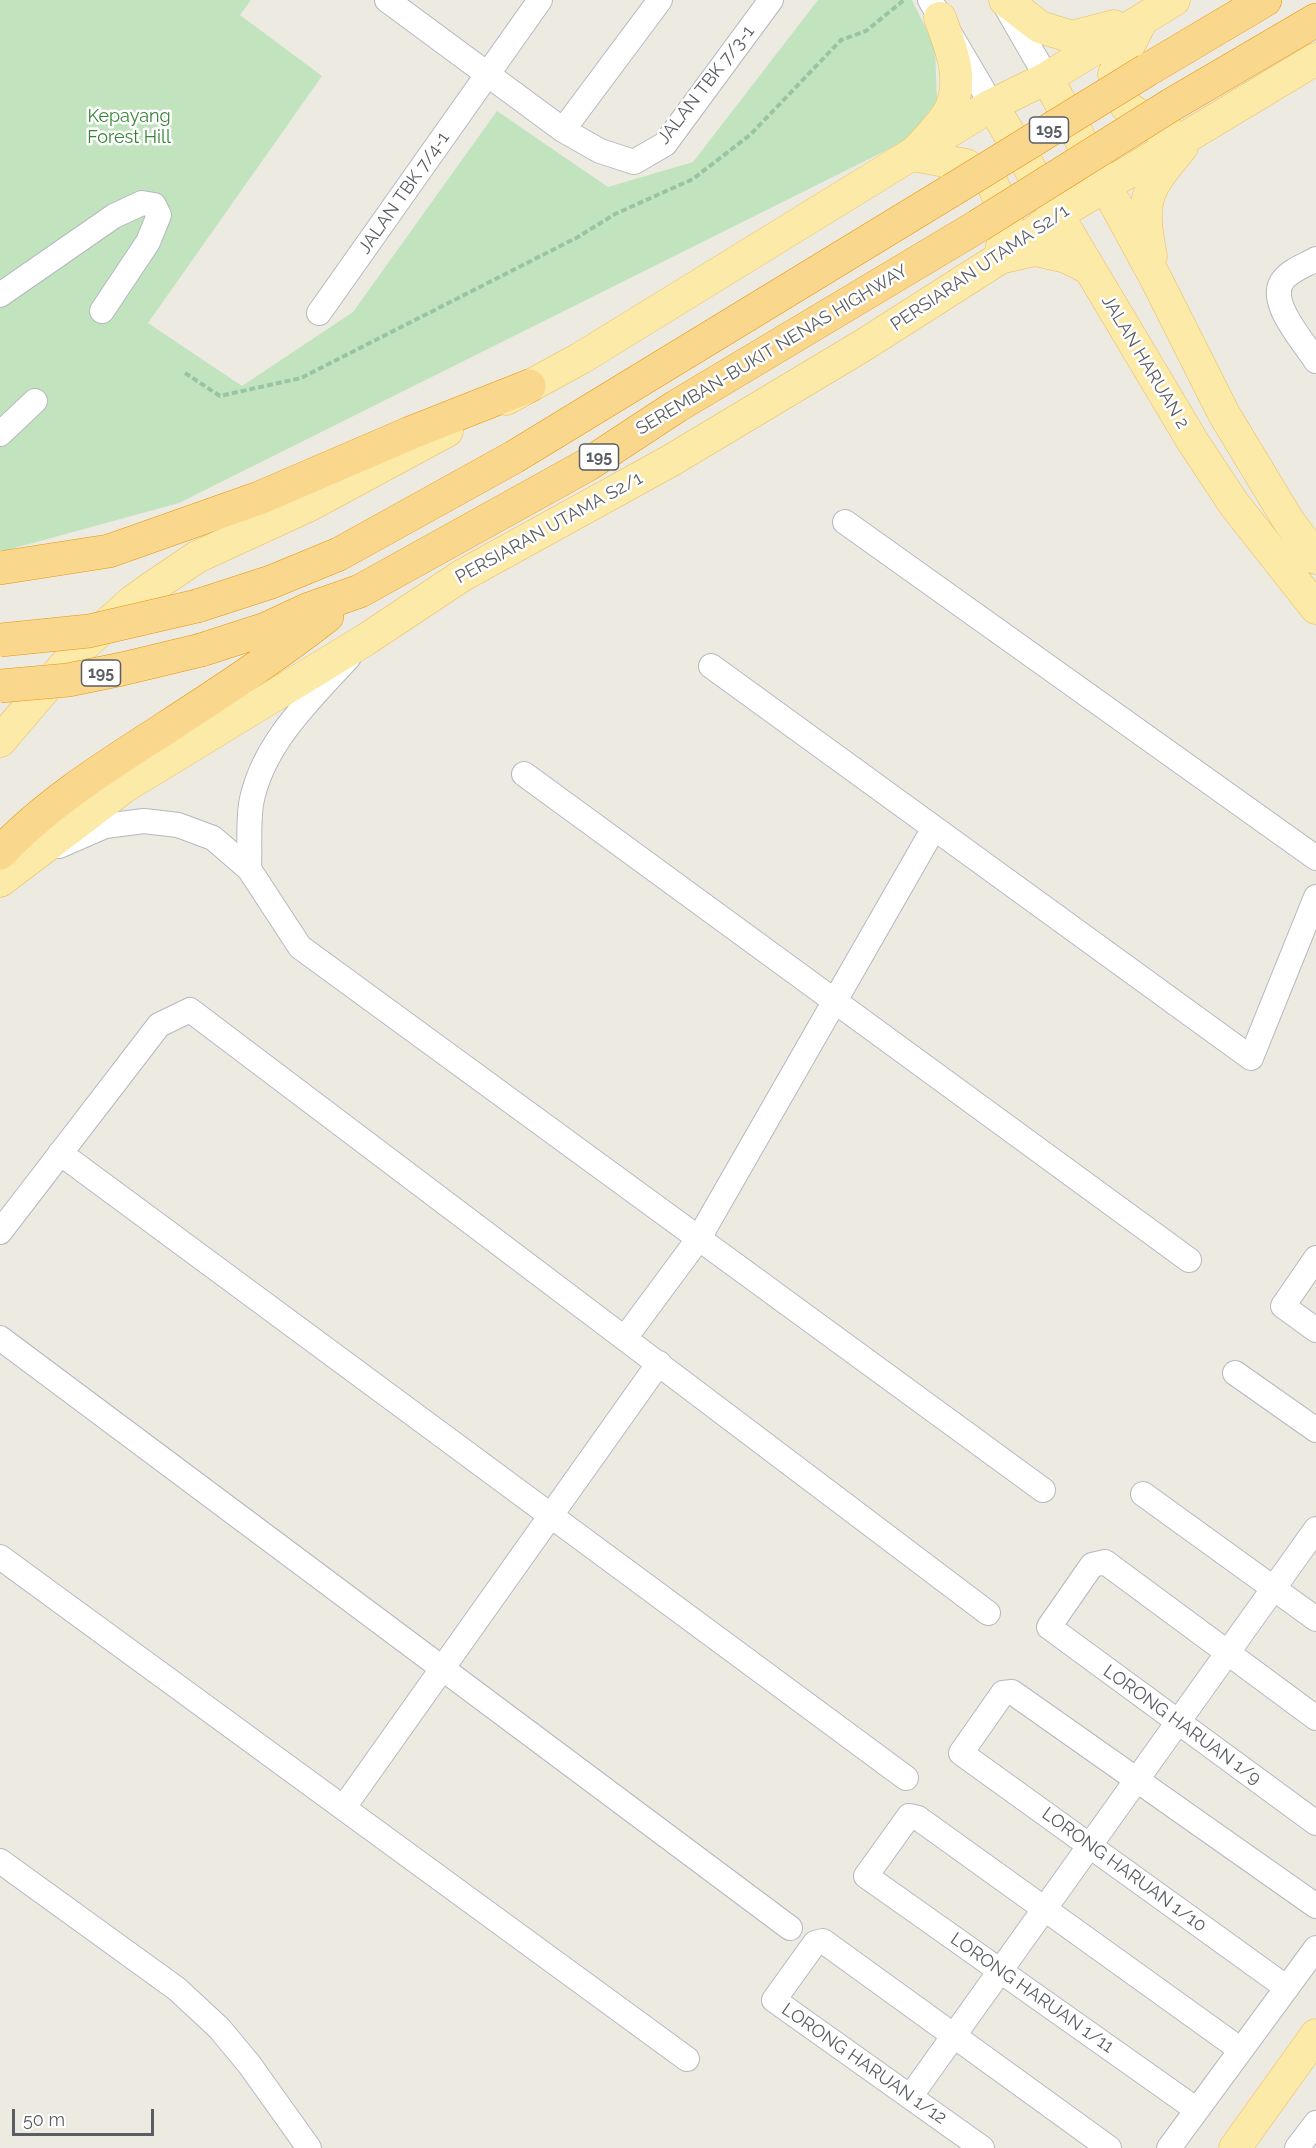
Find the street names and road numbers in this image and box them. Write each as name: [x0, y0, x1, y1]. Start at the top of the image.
street label: JALAN TBK 7/3-1: [653, 21, 759, 149]
road number: 195: [1030, 117, 1068, 143]
street label: JALAN TBK 7/4-1: [354, 128, 454, 258]
street label: PERSIARAN UTAMA S2/1: [887, 200, 1073, 336]
street label: SEREMBAN-BUKIT NENAS HIGHWAY: [632, 260, 912, 440]
street label: JALAN HARUAN 2: [1097, 291, 1193, 433]
road number: 195: [580, 444, 618, 470]
street label: PERSIARAN UTAMA S2/1: [452, 468, 646, 588]
road number: 195: [82, 660, 120, 686]
street label: LORONG HARUAN 1/9: [1099, 1661, 1265, 1789]
street label: LORONG HARUAN 1/10: [1038, 1803, 1210, 1937]
street label: LORONG HARUAN 1/11: [946, 1928, 1118, 2058]
street label: LORONG HARUAN 1/12: [777, 1999, 951, 2129]

